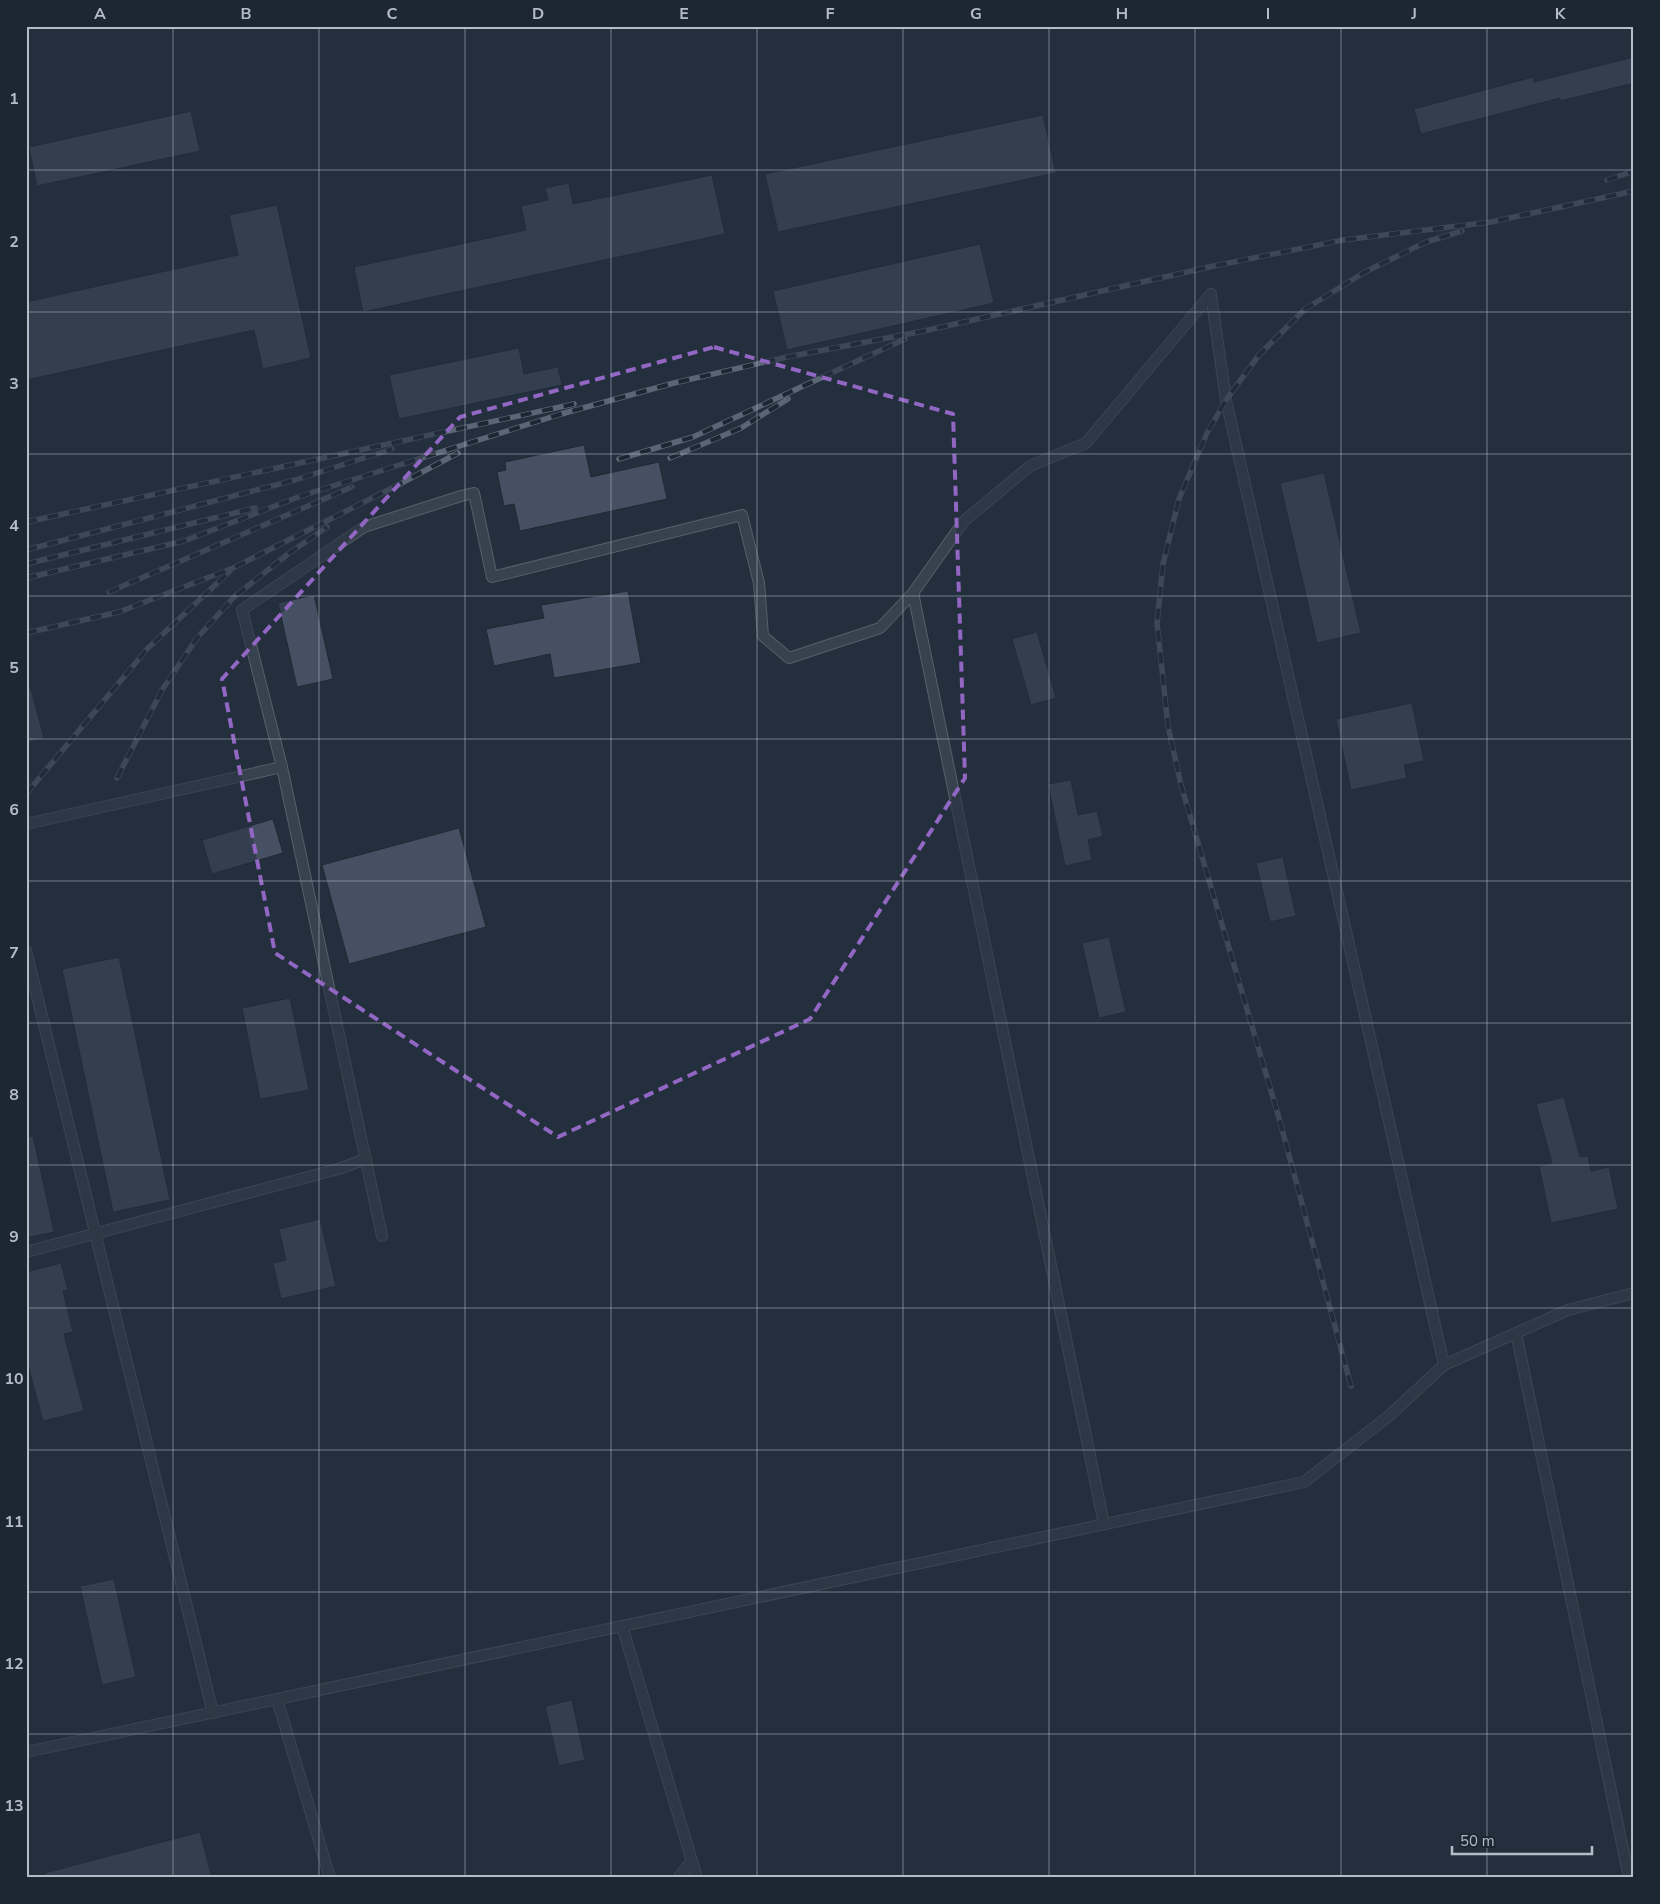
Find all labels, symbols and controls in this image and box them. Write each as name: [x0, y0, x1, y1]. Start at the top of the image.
text: A: [94, 3, 106, 25]
text: B: [240, 3, 252, 25]
text: C: [387, 3, 398, 25]
text: D: [532, 3, 544, 25]
text: E: [679, 3, 689, 25]
text: F: [826, 3, 835, 25]
text: G: [970, 3, 982, 25]
text: H: [1116, 3, 1128, 25]
text: I: [1266, 3, 1270, 25]
text: J: [1410, 3, 1417, 25]
text: K: [1555, 3, 1567, 25]
text: 1: [9, 88, 19, 110]
text: 2: [9, 231, 19, 253]
text: 3: [9, 373, 19, 395]
text: 4: [9, 515, 19, 537]
text: 5: [9, 657, 19, 679]
text: 6: [9, 799, 19, 821]
text: 7: [9, 942, 19, 964]
text: 8: [9, 1084, 19, 1106]
text: 9: [9, 1226, 19, 1248]
text: 10: [4, 1368, 24, 1390]
text: 11: [4, 1511, 24, 1533]
text: 12: [4, 1653, 24, 1675]
text: 13: [4, 1795, 24, 1817]
scale bar: [1452, 1824, 1592, 1856]
text: 50 m: [1460, 1831, 1495, 1851]

